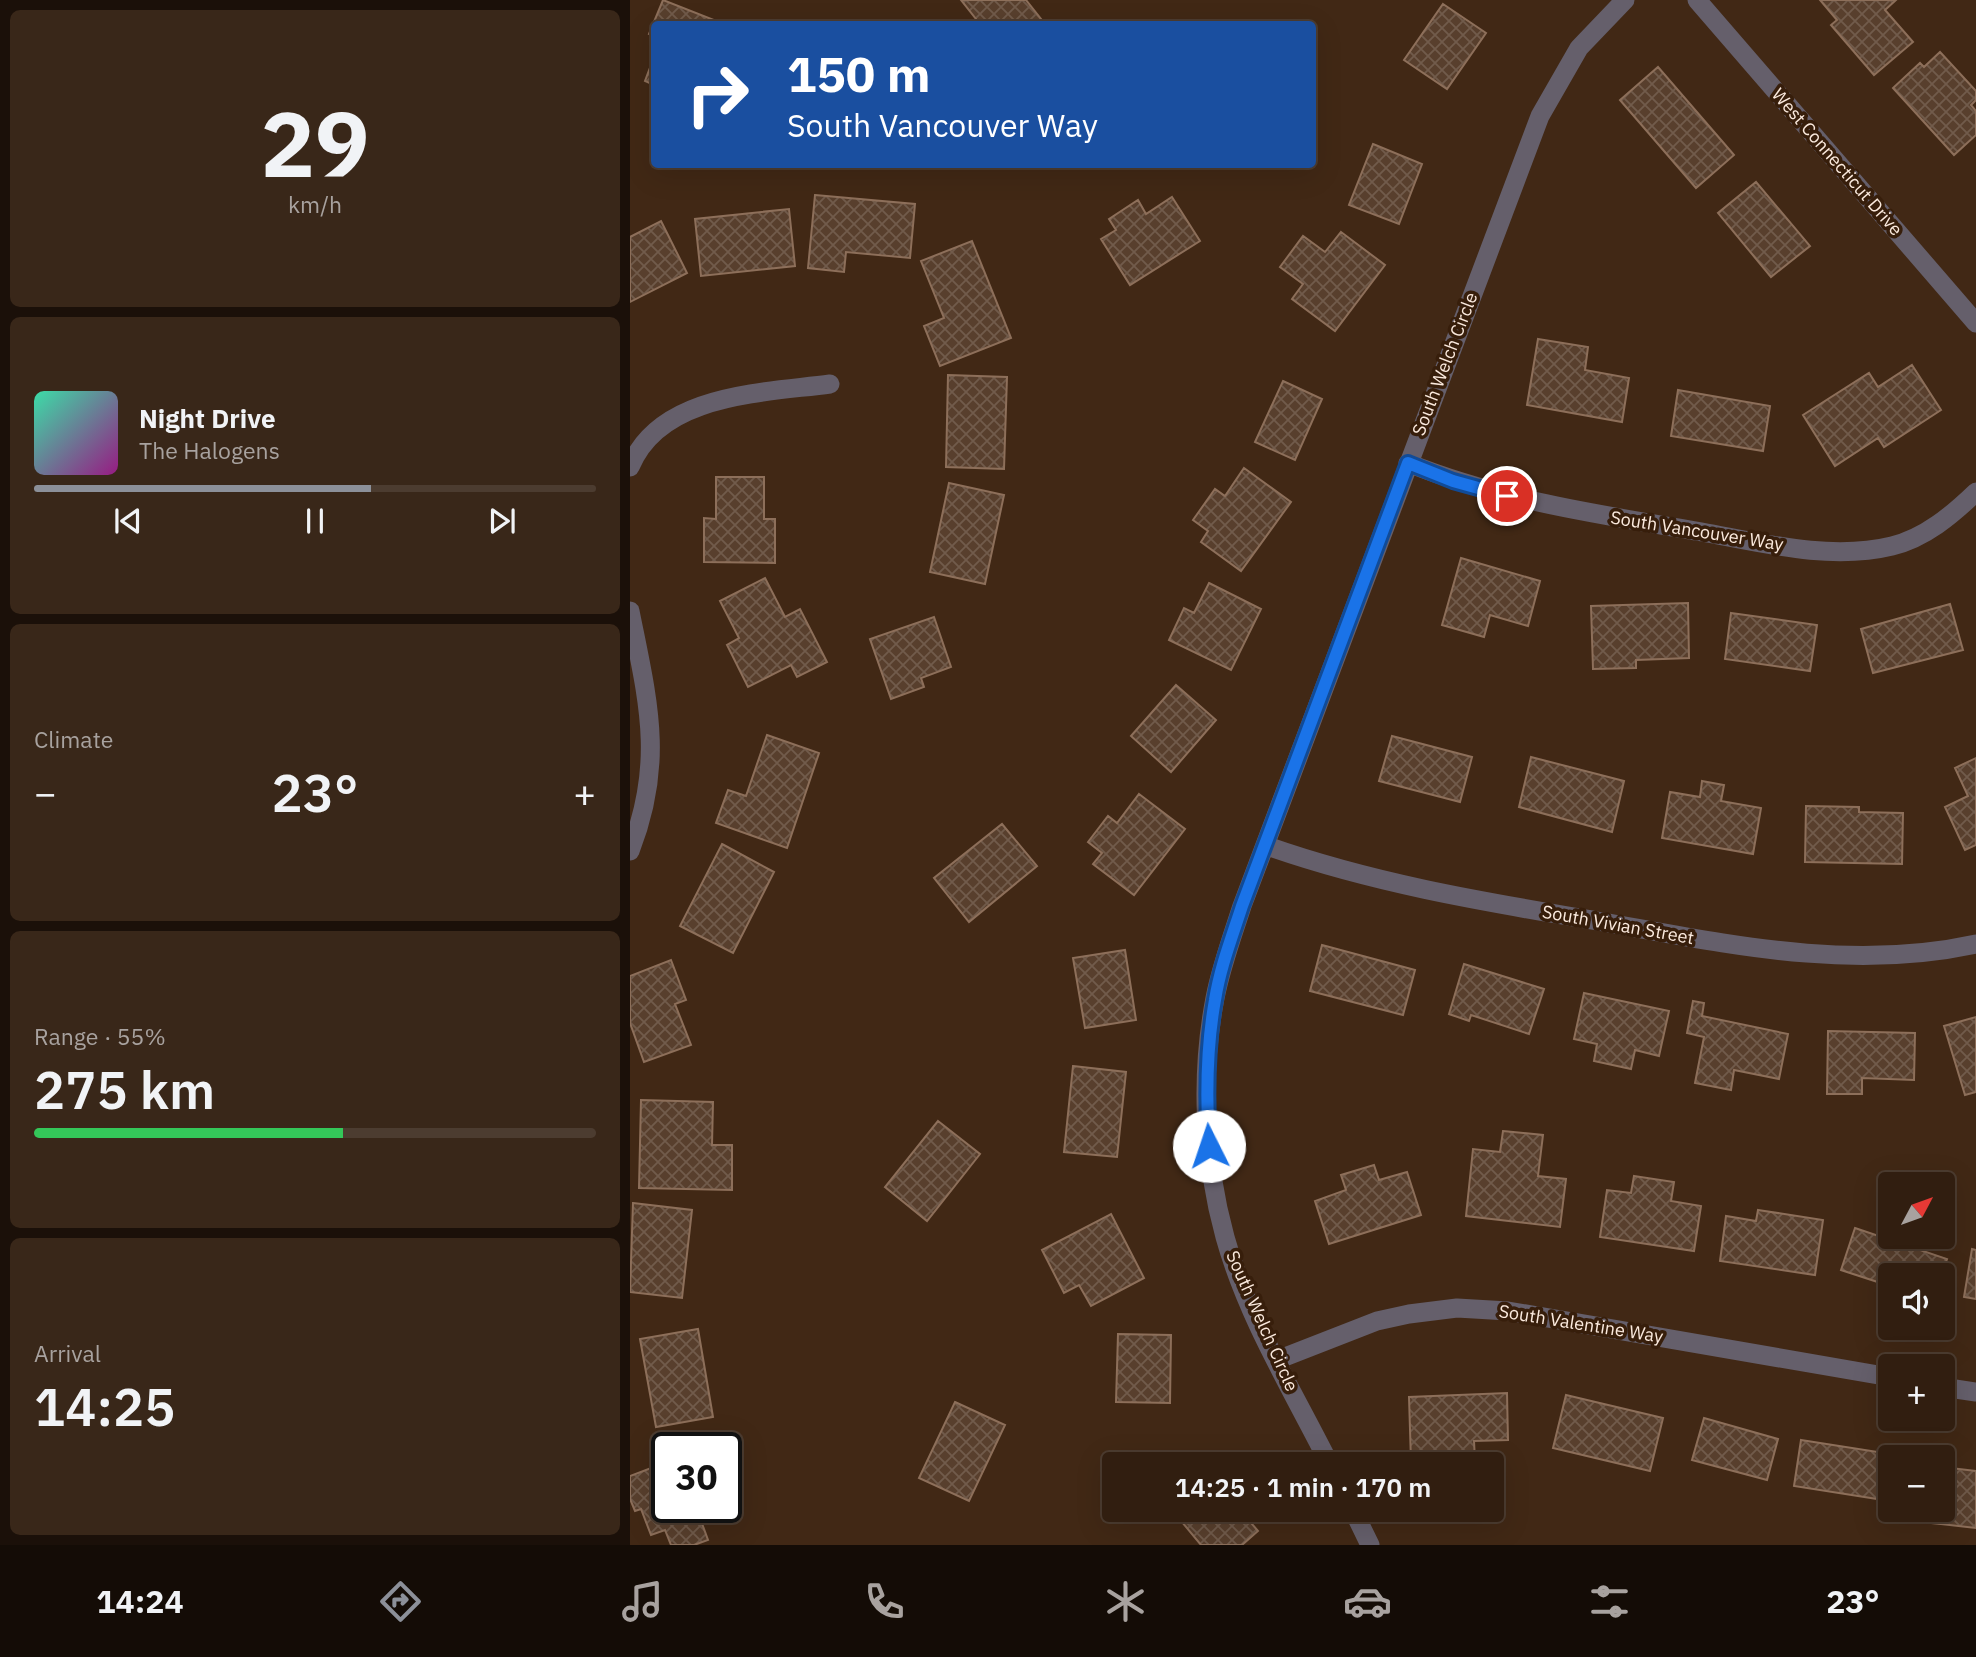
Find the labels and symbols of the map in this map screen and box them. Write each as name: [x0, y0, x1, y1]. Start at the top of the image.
street label: West Connecticut Drive: [1767, 83, 1908, 240]
street label: South Welch Circle: [1407, 289, 1482, 439]
pin: [1477, 466, 1537, 526]
street label: South Vancouver Way: [1609, 505, 1785, 556]
street label: South Vivian Street: [1540, 900, 1696, 949]
position arrow: [1172, 1109, 1246, 1183]
north arrow: [1878, 1172, 1955, 1250]
street label: South Welch Circle: [1221, 1247, 1304, 1395]
street label: South Valentine Way: [1497, 1299, 1665, 1348]
speed limit sign: 30: [651, 1432, 742, 1523]

